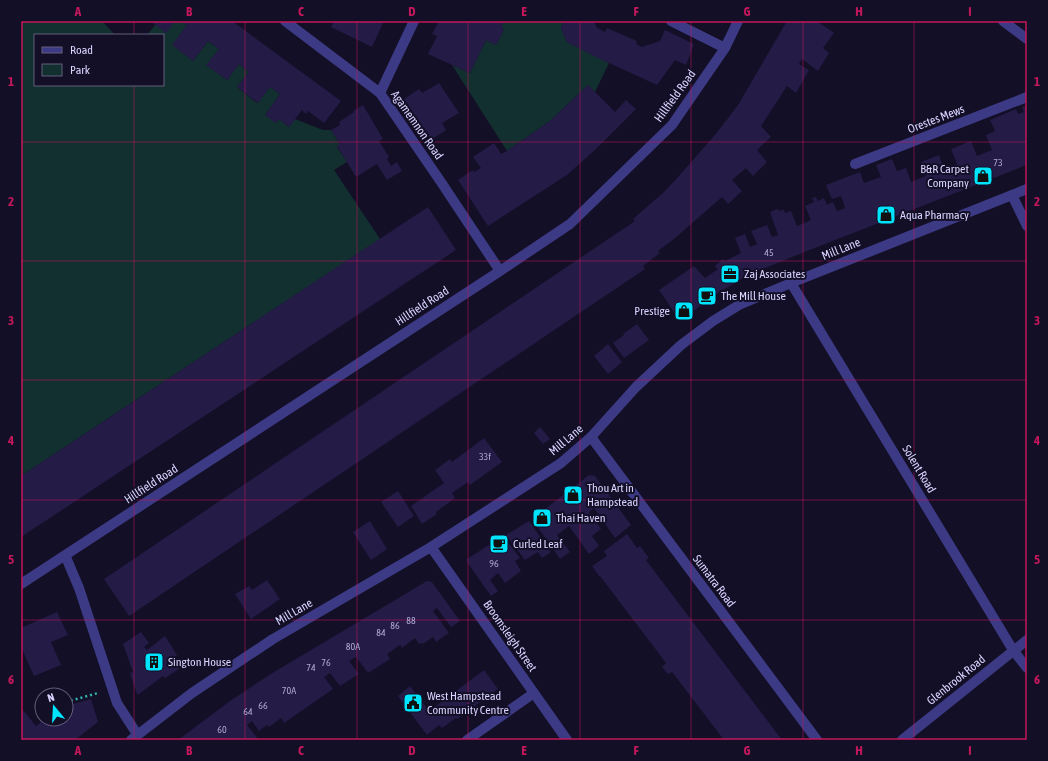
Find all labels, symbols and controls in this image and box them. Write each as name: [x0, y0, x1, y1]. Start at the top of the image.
text: A: [74, 4, 82, 19]
text: B: [186, 4, 193, 19]
text: C: [298, 4, 304, 19]
text: D: [408, 4, 416, 19]
text: E: [521, 4, 527, 19]
text: F: [633, 4, 639, 19]
text: G: [744, 4, 751, 19]
text: H: [855, 4, 863, 19]
text: I: [968, 4, 972, 19]
legend: [34, 34, 164, 86]
text: Road: [70, 43, 93, 57]
text: Park: [70, 63, 91, 77]
street label: Hillfield Road: [651, 67, 699, 125]
text: 1: [8, 74, 14, 89]
text: 1: [1034, 74, 1040, 89]
street label: Agamemnon Road: [388, 88, 446, 162]
street label: Orestes Mews: [906, 102, 966, 136]
house number: 73: [993, 157, 1003, 168]
place label: B&R Carpet Company: [920, 162, 970, 190]
shop icon: B&R Carpet Company: [972, 165, 994, 187]
text: 2: [8, 194, 14, 209]
text: 2: [1034, 194, 1040, 209]
shop icon: Aqua Pharmacy: [875, 204, 897, 226]
place label: Aqua Pharmacy: [900, 208, 969, 222]
street label: Mill Lane: [820, 235, 862, 263]
house number: 45: [764, 247, 774, 258]
office icon: Zaj Associates: [719, 263, 741, 285]
place label: Zaj Associates: [744, 267, 805, 281]
street label: Hillfield Road: [393, 284, 451, 328]
cafe icon: The Mill House: [696, 285, 718, 307]
place label: The Mill House: [721, 289, 786, 303]
shop icon: Prestige: [673, 300, 695, 322]
place label: Prestige: [634, 304, 670, 318]
text: 3: [8, 313, 14, 328]
text: 3: [1034, 313, 1040, 328]
street label: Mill Lane: [546, 422, 586, 458]
text: 4: [7, 433, 14, 448]
text: 4: [1033, 433, 1040, 448]
street label: Solent Road: [899, 443, 939, 495]
house number: 33f: [479, 451, 491, 462]
street label: Hillfield Road: [122, 462, 180, 506]
place label: Thou Art in Hampstead: [587, 481, 638, 509]
shop icon: Thou Art in Hampstead: [562, 484, 584, 506]
shop icon: Thai Haven: [531, 507, 553, 529]
place label: Thai Haven: [556, 511, 605, 525]
cafe icon: Curled Leaf: [488, 533, 510, 555]
place label: Curled Leaf: [513, 537, 563, 551]
text: 5: [8, 552, 14, 567]
street label: Sumatra Road: [690, 552, 738, 610]
text: 5: [1034, 552, 1040, 567]
house number: 96: [489, 558, 499, 569]
street label: Mill Lane: [273, 596, 315, 628]
street label: Broomsleigh Street: [480, 598, 540, 675]
house number: 88: [406, 615, 416, 626]
house number: 86: [390, 620, 400, 631]
house number: 84: [376, 627, 386, 638]
house number: 80A: [346, 641, 360, 652]
building icon: Sington House: [143, 651, 165, 673]
street label: Glenbrook Road: [924, 652, 988, 708]
place label: Sington House: [168, 655, 231, 669]
house number: 76: [321, 657, 331, 668]
house number: 74: [306, 662, 316, 673]
text: 6: [8, 672, 14, 687]
text: 6: [1034, 672, 1040, 687]
house number: 70A: [282, 685, 296, 696]
north arrow: [34, 687, 74, 727]
place label: West Hampstead Community Centre: [427, 689, 509, 717]
text: N: [46, 691, 56, 704]
public building icon: West Hampstead Community Centre: [402, 692, 424, 714]
house number: 66: [258, 700, 268, 711]
house number: 64: [243, 706, 253, 717]
house number: 60: [217, 724, 227, 735]
text: A: [74, 743, 82, 758]
text: B: [186, 743, 193, 758]
text: C: [298, 743, 304, 758]
text: D: [408, 743, 416, 758]
text: E: [521, 743, 527, 758]
text: F: [633, 743, 639, 758]
text: G: [744, 743, 751, 758]
text: H: [855, 743, 863, 758]
text: I: [968, 743, 972, 758]

